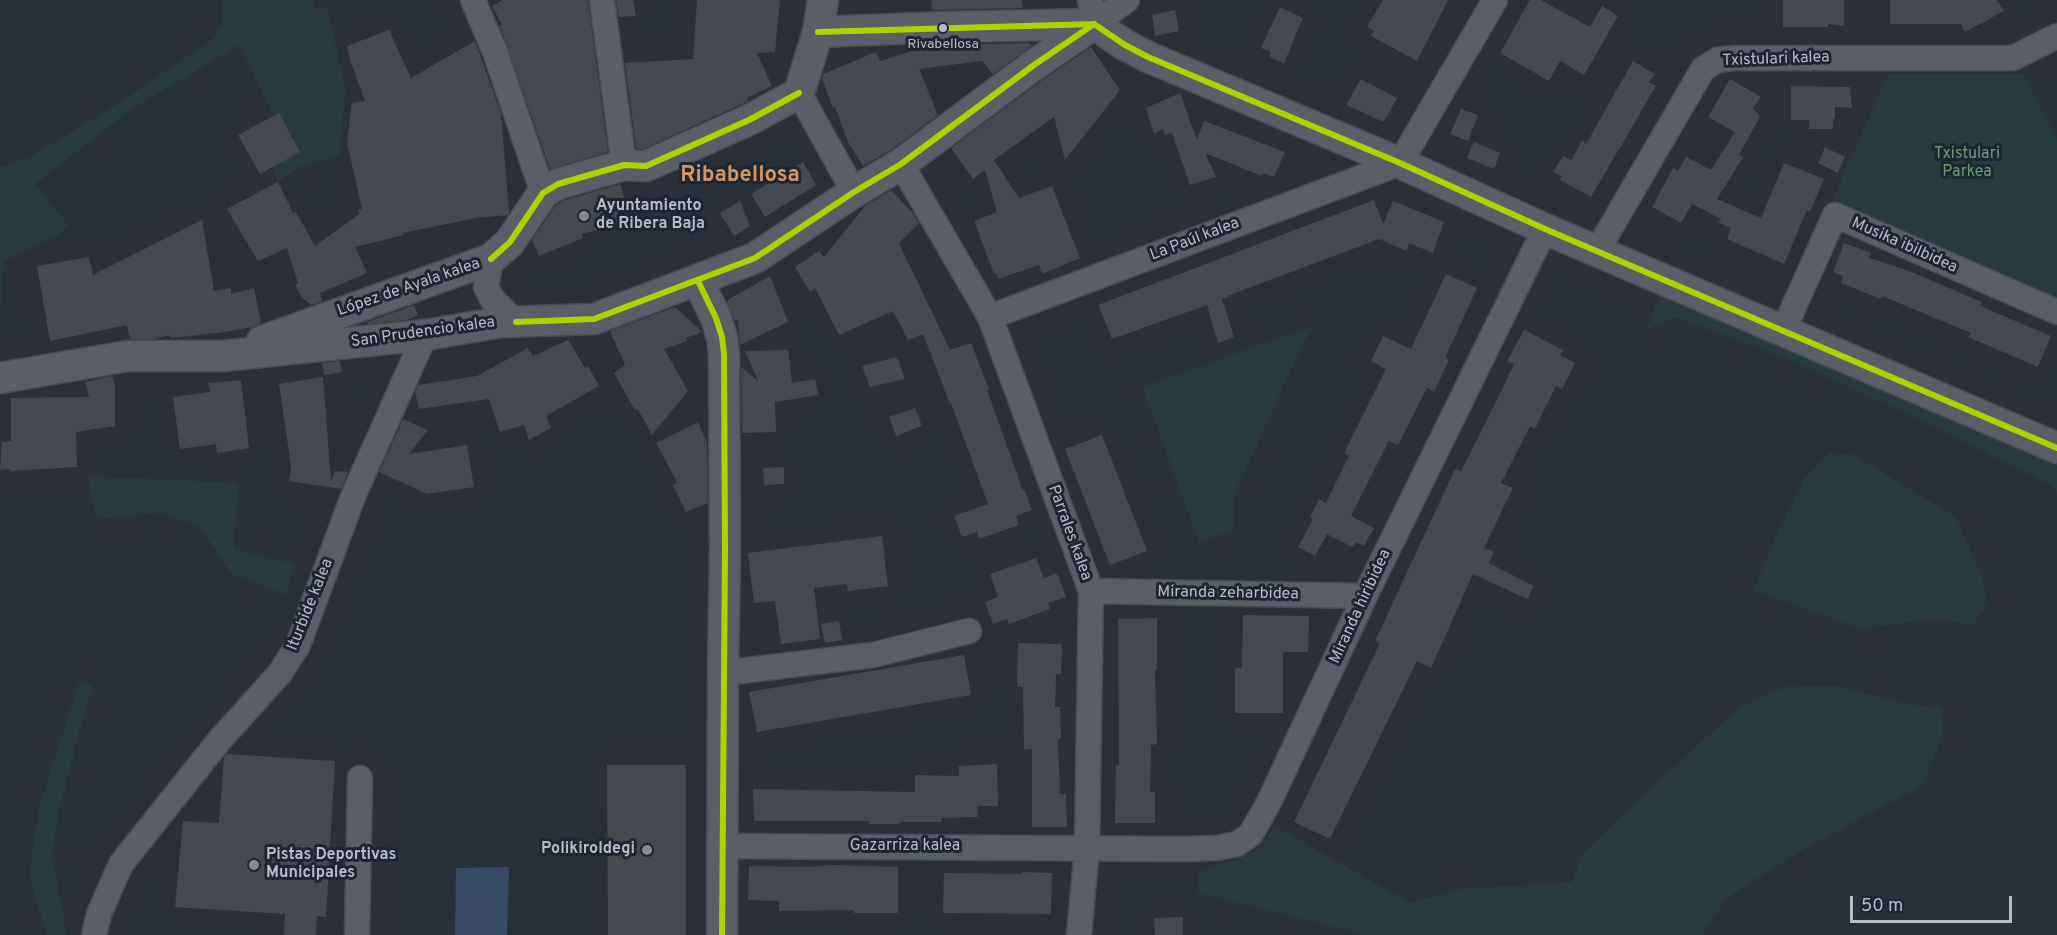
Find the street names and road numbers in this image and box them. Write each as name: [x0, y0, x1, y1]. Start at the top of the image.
street label: Txistulari kalea: [1722, 49, 1830, 71]
street label: La Paúl kalea: [1148, 214, 1242, 266]
street label: Musika ibilbidea: [1848, 214, 1960, 278]
street label: López de Ayala kalea: [335, 255, 483, 321]
street label: San Prudencio kalea: [350, 313, 496, 353]
street label: Parrales kalea: [1043, 483, 1095, 583]
street label: Miranda hiribidea: [1326, 547, 1396, 667]
street label: Iturbide kalea: [284, 556, 338, 654]
street label: Miranda zeharbidea: [1157, 583, 1299, 605]
street label: Gazarriza kalea: [850, 837, 960, 857]

